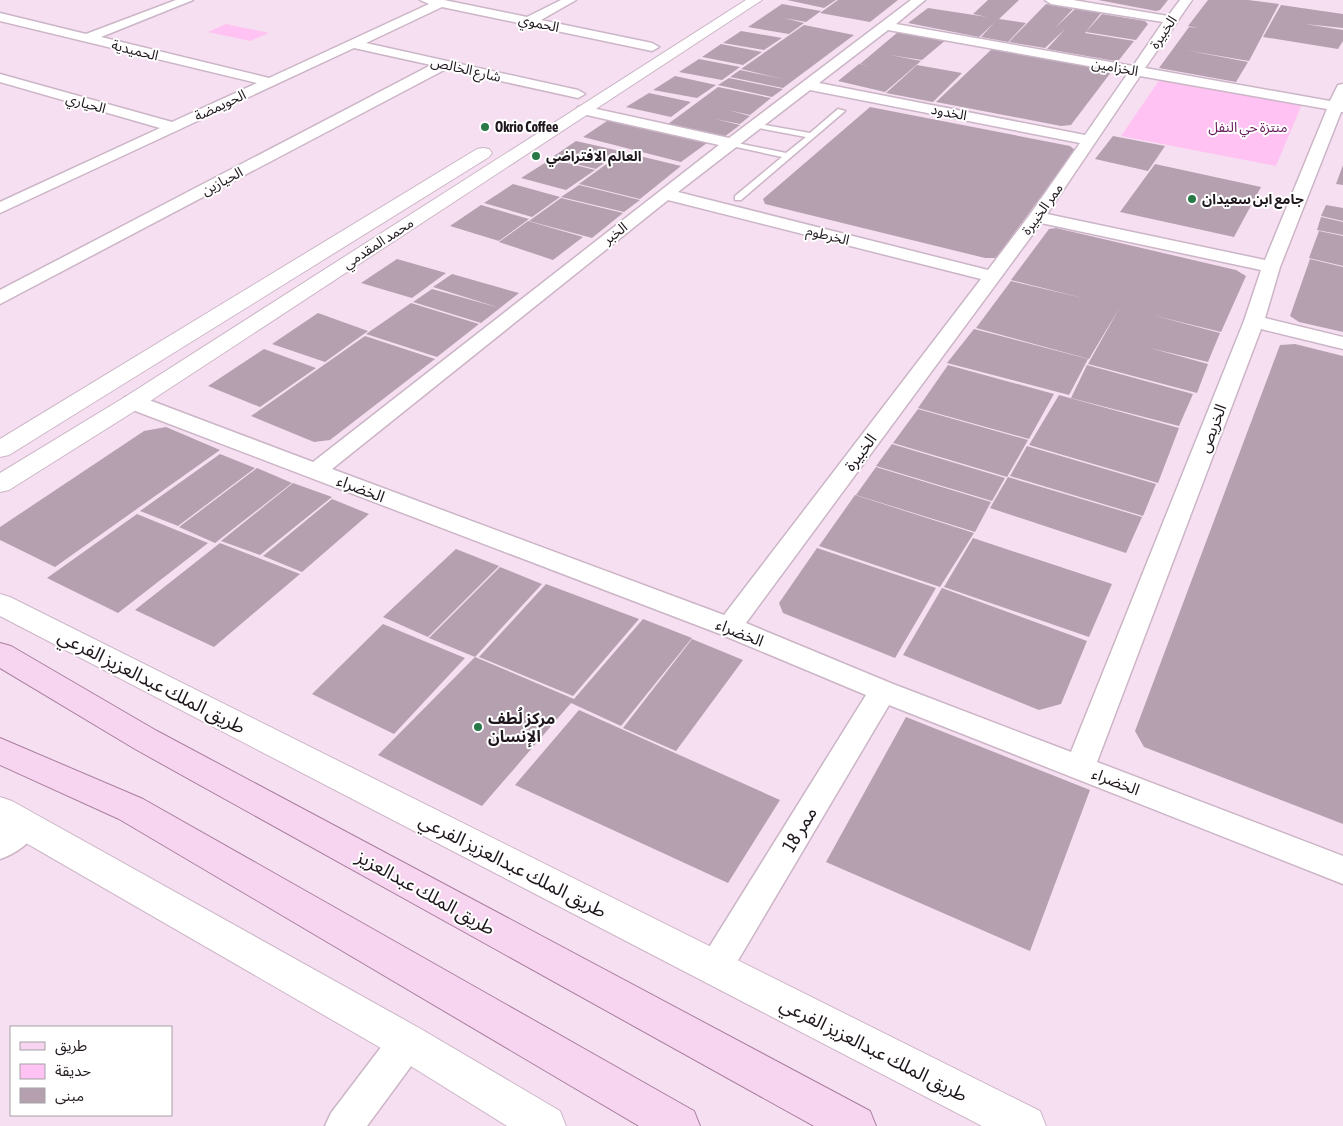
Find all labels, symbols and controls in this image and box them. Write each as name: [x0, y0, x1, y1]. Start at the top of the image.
street label: الحموي: [516, 11, 561, 38]
street label: الخبيرة: [1146, 12, 1181, 52]
street label: الحميدية: [110, 36, 160, 64]
street label: شارع الخالص: [429, 53, 503, 88]
street label: الخزامين: [1090, 55, 1140, 80]
street label: الحويمضة: [192, 86, 249, 125]
street label: الحياري: [63, 90, 108, 119]
street label: الخدود: [929, 101, 968, 124]
place label: Okrio Coffee: [495, 119, 558, 135]
park label: منتزة حي النفل: [1208, 119, 1288, 138]
marker: Okrio Coffee: [479, 121, 491, 133]
place label: العالم الافتراضي: [546, 148, 642, 167]
marker: العالم الافتراضي: [530, 150, 542, 162]
street label: الحيازين: [199, 164, 246, 199]
street label: ممر الخبيرة: [1018, 180, 1067, 238]
place label: جامع ابن سعيدان: [1202, 191, 1304, 209]
marker: جامع ابن سعيدان: [1186, 193, 1198, 205]
street label: محمد المقدمي: [340, 214, 418, 274]
street label: الخبر: [599, 219, 631, 249]
street label: الخرطوم: [804, 222, 851, 251]
street label: الخريص: [1195, 401, 1230, 455]
street label: الخبيرة: [840, 430, 881, 475]
street label: الخضراء: [334, 471, 387, 506]
street label: الخضراء: [713, 614, 766, 651]
street label: طريق الملك عبدالعزيز الفرعي: [53, 624, 250, 742]
place label: مركز لُطف الإنسان: [488, 707, 555, 748]
marker: مركز لُطف الإنسان: [472, 721, 484, 733]
street label: الخضراء: [1089, 764, 1142, 799]
street label: ممر 18: [777, 802, 822, 856]
street label: طريق الملك عبدالعزيز الفرعي: [415, 808, 611, 922]
street label: طريق الملك عبدالعزيز: [353, 844, 499, 940]
street label: طريق الملك عبدالعزيز الفرعي: [775, 992, 972, 1110]
legend: [10, 1026, 172, 1116]
text: طريق: [55, 1037, 87, 1056]
text: حديقة: [55, 1062, 91, 1079]
text: مبنى: [55, 1087, 84, 1105]

